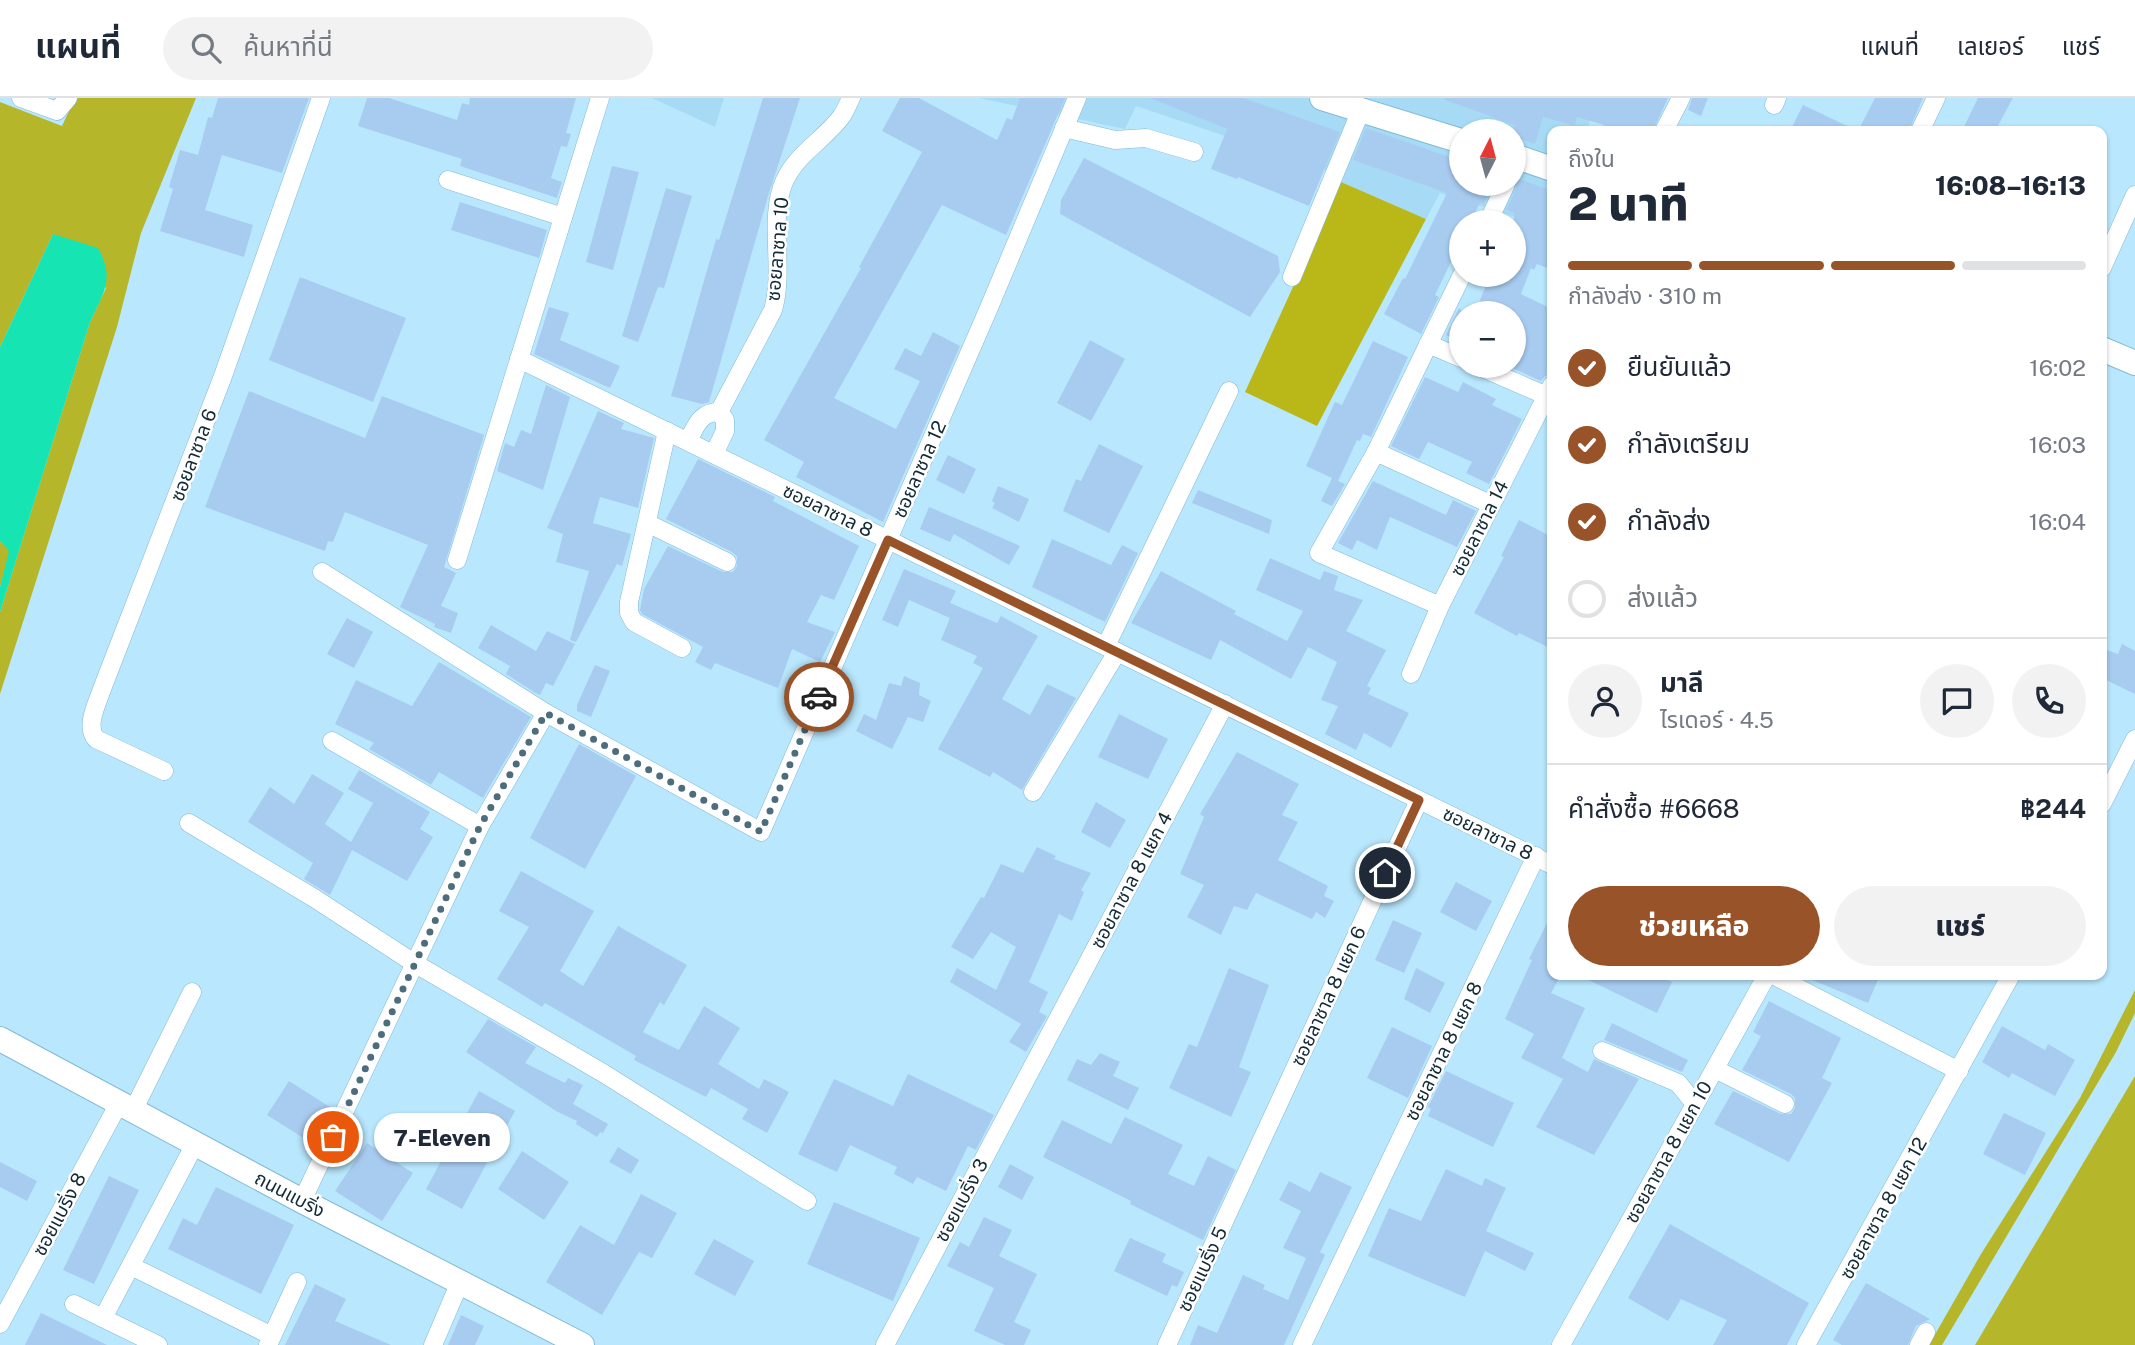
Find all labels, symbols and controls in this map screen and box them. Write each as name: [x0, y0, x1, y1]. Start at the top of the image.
search box: [163, 17, 653, 80]
text: แผนที่: [35, 27, 121, 65]
icon: search: [187, 29, 225, 67]
text: ค้นหาที่นี่: [243, 31, 333, 62]
text: แผนที่: [1861, 32, 1919, 60]
text: เลเยอร์: [1957, 32, 2024, 60]
text: แชร์: [2062, 32, 2100, 60]
north arrow: [1449, 119, 1526, 196]
map controls: [1449, 119, 1526, 378]
text: ถึงใน: [1568, 145, 1615, 172]
text: 16:08–16:13: [1935, 170, 2086, 201]
text: 2 นาที: [1568, 176, 1689, 230]
street label: ซอยลาซาล 10: [761, 196, 793, 302]
button: +: [1449, 210, 1526, 287]
text: กำลังส่ง · 310 m: [1568, 282, 1722, 309]
button: −: [1449, 301, 1526, 378]
icon: check: [1568, 349, 1606, 387]
text: ยืนยันแล้ว: [1627, 351, 1732, 382]
text: 16:02: [2029, 354, 2086, 381]
street label: ซอยลาซาล 6: [165, 406, 221, 504]
street label: ซอยลาซาล 12: [888, 417, 950, 521]
icon: check: [1568, 426, 1606, 464]
text: กำลังเตรียม: [1627, 428, 1750, 459]
text: 16:03: [2029, 431, 2086, 458]
street label: ซอยลาซาล 14: [1445, 476, 1513, 580]
street label: ซอยลาซาล 8: [779, 479, 877, 541]
icon: check: [1568, 503, 1606, 541]
text: กำลังส่ง: [1627, 505, 1711, 536]
text: 16:04: [2029, 508, 2086, 535]
text: ส่งแล้ว: [1627, 582, 1698, 613]
courier: [784, 662, 854, 732]
button: person: [1568, 664, 1642, 738]
button: chat: [1920, 664, 1994, 738]
button: phone: [2012, 664, 2086, 738]
text: มาลี: [1660, 667, 1704, 698]
icon: car: [800, 678, 838, 716]
text: ไรเดอร์ · 4.5: [1660, 706, 1774, 733]
text: คำสั่งซื้อ #6668: [1568, 793, 1740, 824]
text: ฿244: [2020, 793, 2086, 824]
street label: ซอยลาซาล 8: [1439, 802, 1537, 864]
street label: ซอยลาซาล 8 แยก 4: [1086, 808, 1176, 952]
pin: [1355, 843, 1415, 903]
icon: home: [1366, 854, 1404, 892]
button: ช่วยเหลือ: [1568, 886, 1820, 966]
button: แชร์: [1834, 886, 2086, 966]
street label: ซอยลาซาล 8 แยก 6: [1286, 923, 1370, 1069]
street label: ซอยลาซาล 8 แยก 8: [1400, 978, 1486, 1124]
street label: ซอยลาซาล 8 แยก 10: [1620, 1077, 1716, 1227]
pin: [303, 1107, 363, 1167]
callout: 7-Eleven: [375, 1112, 512, 1162]
icon: bag: [314, 1118, 352, 1156]
text: 7-Eleven: [393, 1124, 491, 1151]
street label: ซอยลาซาล 8 แยก 12: [1835, 1133, 1931, 1283]
street label: ซอยแบริ่ง 3: [929, 1154, 992, 1245]
street label: ถนนแบริ่ง: [251, 1166, 329, 1222]
street label: ซอยแบริ่ง 8: [27, 1168, 90, 1259]
street label: ซอยแบริ่ง 5: [1172, 1223, 1231, 1315]

